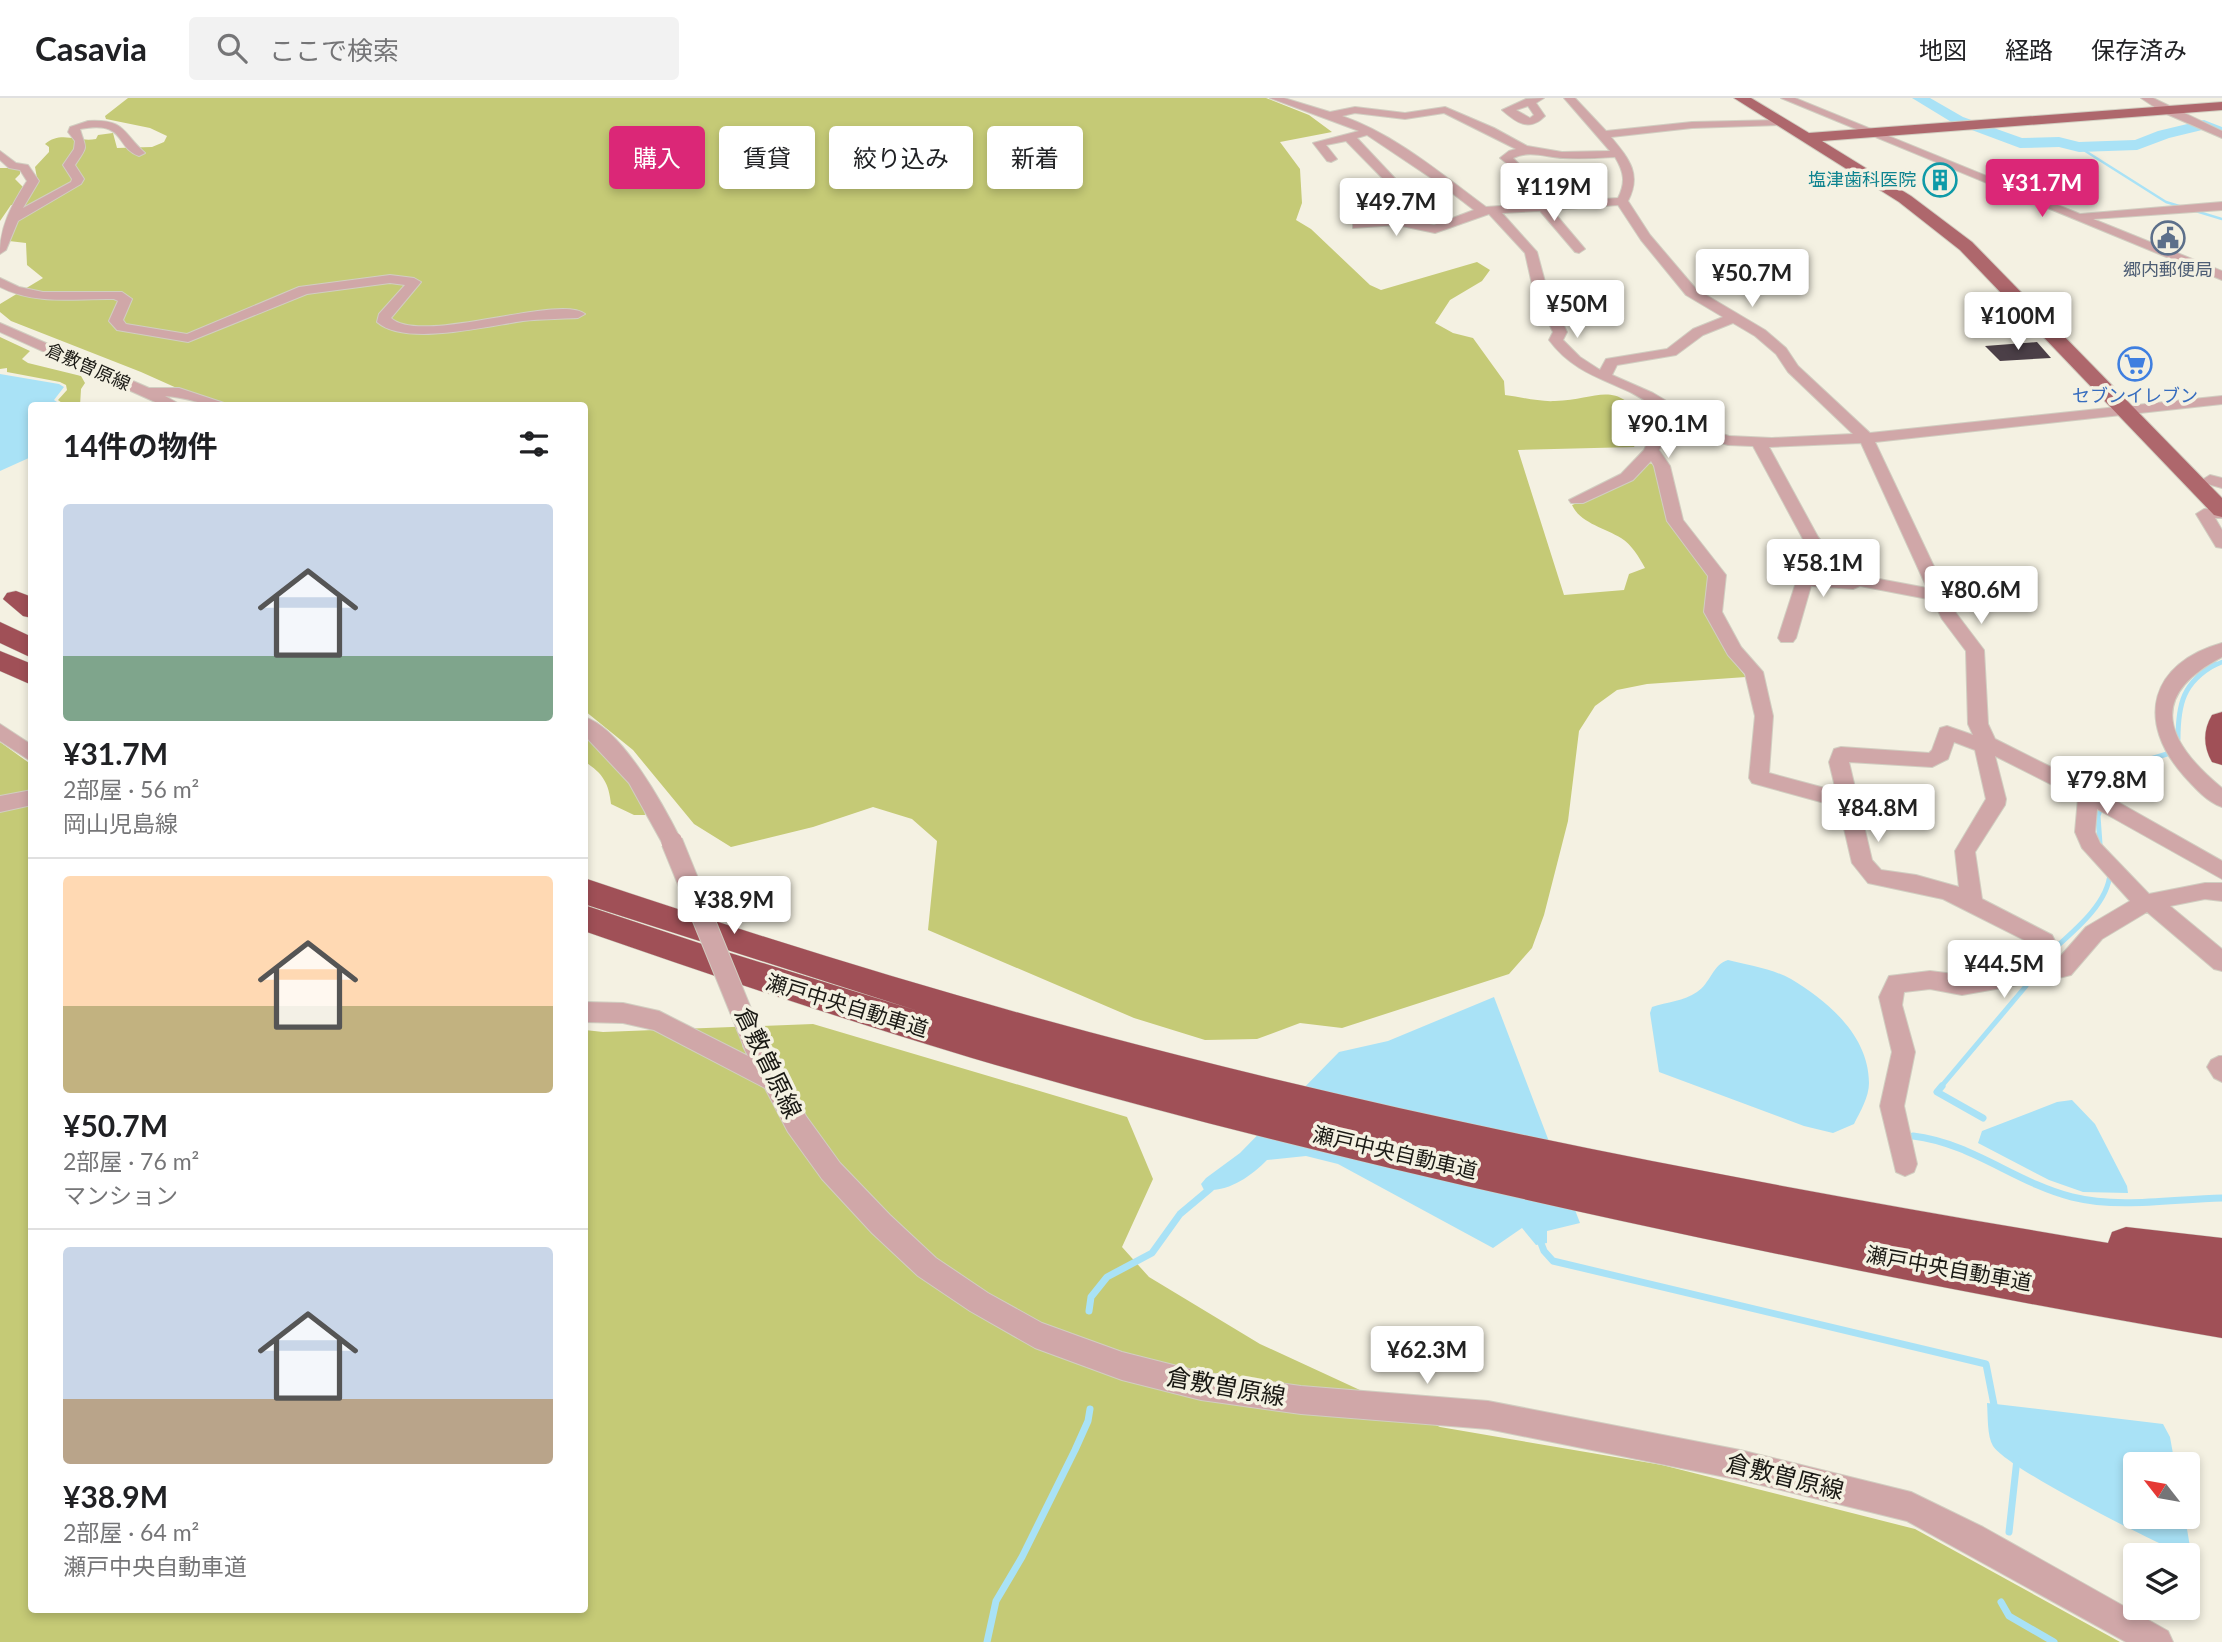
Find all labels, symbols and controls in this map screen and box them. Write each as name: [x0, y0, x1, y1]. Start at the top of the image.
search box: [189, 17, 679, 80]
text: Casavia: [35, 28, 147, 68]
icon: search: [213, 29, 251, 67]
text: ここで検索: [269, 34, 399, 66]
text: 地図: [1919, 35, 1967, 64]
text: 経路: [2005, 35, 2053, 64]
text: 保存済み: [2091, 35, 2187, 64]
chip: 購入: [609, 126, 705, 189]
chip: 賃貸: [719, 126, 815, 189]
chip: 絞り込み: [829, 126, 973, 189]
chip: 新着: [987, 126, 1083, 189]
pin: ¥31.7M: [1985, 159, 2099, 219]
building icon: 塩津歯科医院: [1921, 161, 1959, 199]
pin: ¥119M: [1505, 164, 1603, 223]
place label: 塩津歯科医院: [1808, 168, 1916, 190]
text: ¥31.7M: [2002, 168, 2082, 196]
text: ¥119M: [1516, 172, 1592, 200]
pin: ¥49.7M: [1339, 178, 1453, 238]
text: ¥49.7M: [1356, 187, 1436, 215]
public building icon: 郷内郵便局: [2149, 219, 2187, 257]
pin: ¥50.7M: [1695, 250, 1809, 309]
text: ¥50.7M: [1712, 258, 1792, 286]
place label: 郷内郵便局: [2123, 258, 2213, 280]
pin: ¥50M: [1536, 280, 1618, 340]
text: ¥50M: [1546, 289, 1608, 317]
pin: ¥100M: [1969, 292, 2067, 352]
text: ¥100M: [1980, 301, 2056, 329]
street label: 倉敷曽原線: [43, 338, 134, 394]
supermarket icon: セブンイレブン: [2116, 345, 2154, 383]
place label: セブンイレブン: [2072, 384, 2198, 406]
pin: ¥90.1M: [1611, 400, 1725, 460]
text: ¥90.1M: [1628, 409, 1708, 437]
icon: filters: [515, 425, 553, 463]
text: 14件の物件: [63, 427, 218, 463]
pin: ¥58.1M: [1766, 540, 1880, 599]
text: ¥58.1M: [1783, 548, 1863, 576]
icon: home: [245, 550, 371, 676]
pin: ¥80.6M: [1924, 566, 2038, 626]
text: ¥80.6M: [1941, 575, 2021, 603]
text: ¥31.7M: [63, 735, 168, 771]
pin: ¥79.8M: [2050, 756, 2164, 816]
text: ¥79.8M: [2067, 765, 2147, 793]
text: 2部屋 · 56 m²: [63, 775, 199, 803]
pin: ¥84.8M: [1821, 784, 1935, 844]
text: ¥84.8M: [1838, 793, 1918, 821]
text: 岡山児島線: [63, 809, 178, 837]
pin: ¥38.9M: [677, 876, 791, 936]
text: ¥38.9M: [694, 885, 774, 913]
icon: home: [245, 922, 371, 1048]
pin: ¥44.5M: [1947, 940, 2061, 1000]
text: ¥44.5M: [1964, 949, 2044, 977]
street label: 瀬戸中央自動車道: [763, 968, 931, 1041]
street label: 倉敷曽原線: [730, 1002, 809, 1123]
text: ¥50.7M: [63, 1107, 168, 1143]
street label: 瀬戸中央自動車道: [1311, 1120, 1480, 1183]
text: 2部屋 · 76 m²: [63, 1147, 199, 1175]
text: マンション: [63, 1181, 178, 1209]
street label: 瀬戸中央自動車道: [1864, 1241, 2034, 1294]
icon: home: [245, 1293, 371, 1419]
pin: ¥62.3M: [1370, 1326, 1484, 1386]
text: ¥62.3M: [1387, 1335, 1467, 1363]
street label: 倉敷曽原線: [1165, 1361, 1288, 1410]
street label: 倉敷曽原線: [1724, 1447, 1847, 1504]
north arrow: [2123, 1452, 2200, 1530]
map controls: [2123, 1452, 2200, 1620]
text: ¥38.9M: [63, 1478, 168, 1514]
text: 2部屋 · 64 m²: [63, 1518, 199, 1546]
button: layers: [2123, 1543, 2200, 1620]
text: 瀬戸中央自動車道: [63, 1552, 247, 1580]

